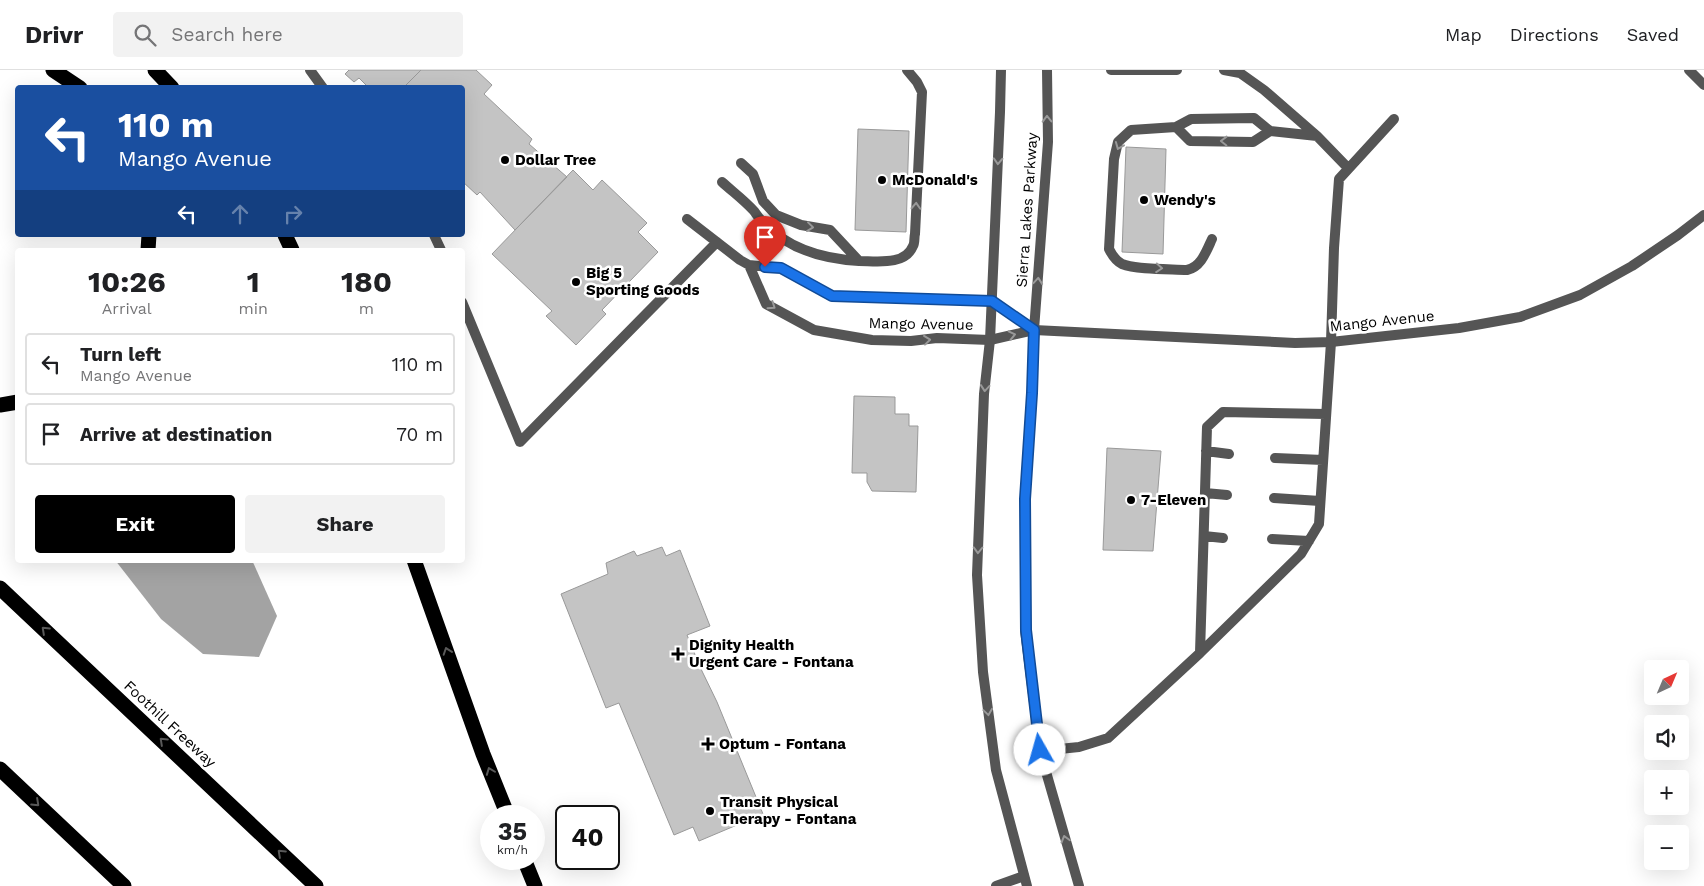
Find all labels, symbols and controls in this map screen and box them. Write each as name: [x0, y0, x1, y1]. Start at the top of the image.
search box: [113, 12, 463, 57]
text: Drivr: [25, 21, 83, 49]
icon: search: [131, 21, 159, 49]
text: Search here: [171, 23, 283, 46]
text: Map: [1445, 24, 1482, 45]
text: Directions: [1510, 24, 1599, 45]
text: Saved: [1627, 24, 1679, 45]
text: 110 m: [118, 104, 214, 146]
icon: left: [35, 105, 100, 170]
one-way arrow: [1042, 115, 1053, 123]
street label: Sierra Lakes Parkway: [1013, 132, 1041, 288]
one-way arrow: [1220, 136, 1228, 147]
one-way arrow: [1114, 141, 1125, 150]
text: Mango Avenue: [118, 146, 272, 171]
place label: Dollar Tree: [515, 151, 597, 169]
marker: Dollar Tree: [499, 154, 511, 166]
one-way arrow: [993, 157, 1004, 165]
place label: McDonald's: [892, 171, 978, 189]
marker: McDonald's: [876, 174, 888, 186]
place label: Wendy's: [1154, 191, 1216, 209]
marker: Wendy's: [1138, 194, 1150, 206]
icon: left: [173, 200, 201, 228]
icon: ahead: [226, 200, 254, 228]
icon: right: [279, 200, 307, 228]
one-way arrow: [911, 202, 922, 210]
pin: [744, 216, 786, 267]
one-way arrow: [806, 221, 814, 232]
icon: arrive: [751, 223, 779, 251]
one-way arrow: [1156, 263, 1164, 274]
text: 10:26: [88, 264, 166, 299]
text: 1: [247, 264, 260, 299]
text: 180: [341, 264, 392, 299]
place label: Big 5 Sporting Goods: [586, 264, 699, 299]
marker: Big 5 Sporting Goods: [570, 276, 582, 288]
one-way arrow: [1032, 277, 1043, 285]
text: Arrival: [102, 299, 152, 318]
text: min: [239, 299, 268, 318]
text: m: [359, 299, 374, 318]
one-way arrow: [767, 300, 776, 310]
street label: Mango Avenue: [1329, 307, 1435, 335]
street label: Mango Avenue: [868, 314, 974, 334]
one-way arrow: [1007, 330, 1016, 341]
one-way arrow: [924, 334, 932, 345]
text: Turn left: [80, 343, 161, 366]
icon: left: [37, 350, 65, 378]
text: 110 m: [392, 353, 443, 376]
text: Mango Avenue: [80, 366, 192, 385]
one-way arrow: [980, 384, 991, 392]
icon: arrive: [37, 420, 65, 448]
text: Arrive at destination: [80, 423, 272, 446]
text: 70 m: [396, 423, 443, 446]
place label: 7-Eleven: [1141, 491, 1206, 509]
marker: 7-Eleven: [1125, 494, 1137, 506]
button: Exit: [35, 495, 235, 553]
button: Share: [245, 495, 445, 553]
one-way arrow: [973, 547, 984, 555]
one-way arrow: [41, 627, 50, 636]
place label: Dignity Health Urgent Care - Fontana: [689, 636, 854, 671]
one-way arrow: [443, 647, 453, 656]
marker: Dignity Health Urgent Care - Fontana: [671, 647, 685, 661]
north arrow: [1644, 660, 1689, 705]
map controls: [1644, 660, 1689, 870]
street label: Foothill Freeway: [120, 677, 220, 771]
one-way arrow: [983, 708, 993, 717]
button: sound: [1644, 715, 1689, 760]
position arrow: [1013, 723, 1065, 775]
place label: Optum - Fontana: [719, 735, 846, 753]
marker: Optum - Fontana: [701, 737, 715, 751]
one-way arrow: [159, 738, 168, 747]
one-way arrow: [486, 767, 496, 776]
button: +: [1644, 770, 1689, 815]
place label: Transit Physical Therapy - Fontana: [720, 793, 857, 828]
one-way arrow: [30, 797, 39, 806]
speed limit sign: 40: [555, 805, 620, 870]
marker: Transit Physical Therapy - Fontana: [704, 805, 716, 817]
text: 35: [498, 817, 527, 846]
button: −: [1644, 825, 1689, 870]
one-way arrow: [1061, 836, 1071, 844]
text: km/h: [497, 843, 528, 857]
one-way arrow: [278, 850, 287, 859]

